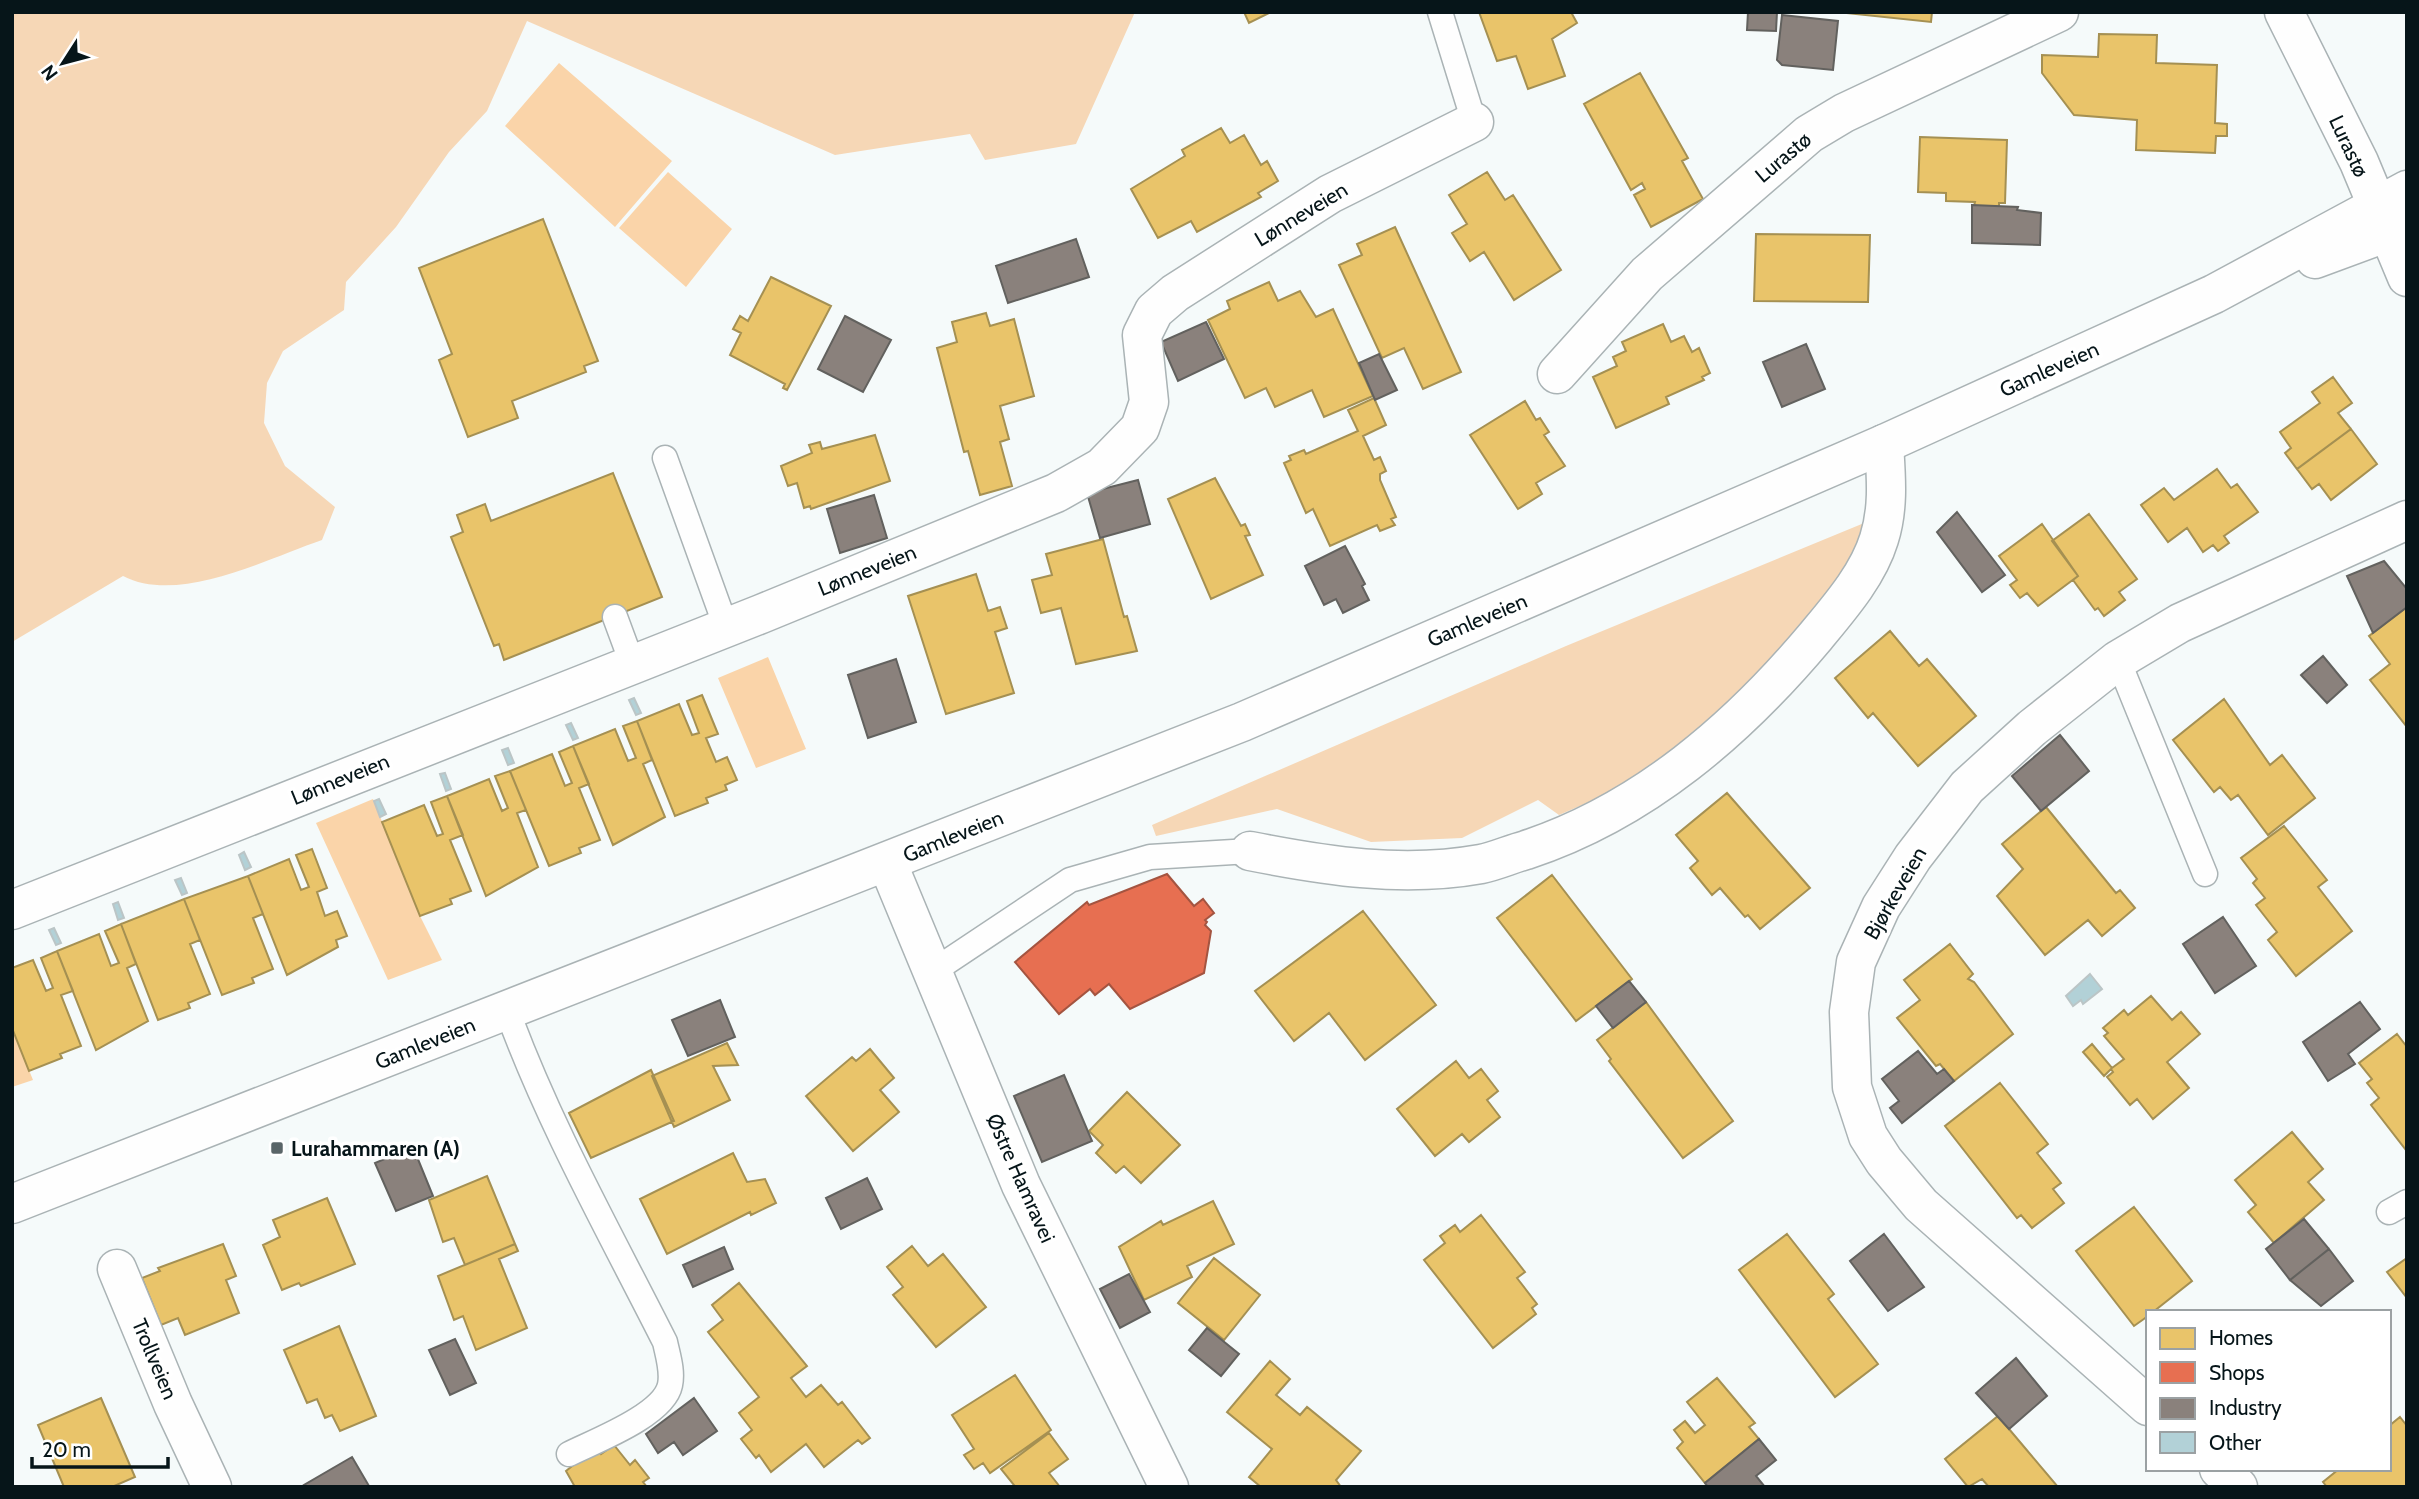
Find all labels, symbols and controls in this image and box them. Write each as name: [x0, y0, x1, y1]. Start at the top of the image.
north arrow: [28, 28, 98, 98]
text: N: [36, 61, 63, 85]
street label: Lurastø: [2324, 111, 2374, 181]
street label: Lurastø: [1750, 126, 1816, 188]
street label: Lønneveien: [1250, 177, 1352, 251]
street label: Gamleveien: [1996, 336, 2102, 402]
street label: Lønneveien: [814, 539, 920, 601]
street label: Gamleveien: [1423, 588, 1531, 652]
street label: Lønneveien: [287, 748, 393, 810]
street label: Gamleveien: [899, 805, 1007, 867]
street label: Bjørkeveien: [1859, 842, 1932, 944]
street label: Gamleveien: [371, 1012, 479, 1074]
street label: Østre Hamravei: [981, 1110, 1061, 1246]
place label: Lurahammaren (A): [291, 1136, 460, 1161]
marker: Lurahammaren (A): [269, 1140, 285, 1156]
legend: [2146, 1310, 2391, 1471]
street label: Trollveien: [127, 1315, 183, 1403]
text: Homes: [2209, 1325, 2273, 1350]
text: Shops: [2209, 1360, 2265, 1385]
text: Industry: [2209, 1395, 2282, 1420]
scale bar: [32, 1426, 168, 1470]
text: Other: [2209, 1430, 2261, 1455]
text: 20 m: [42, 1437, 91, 1462]

